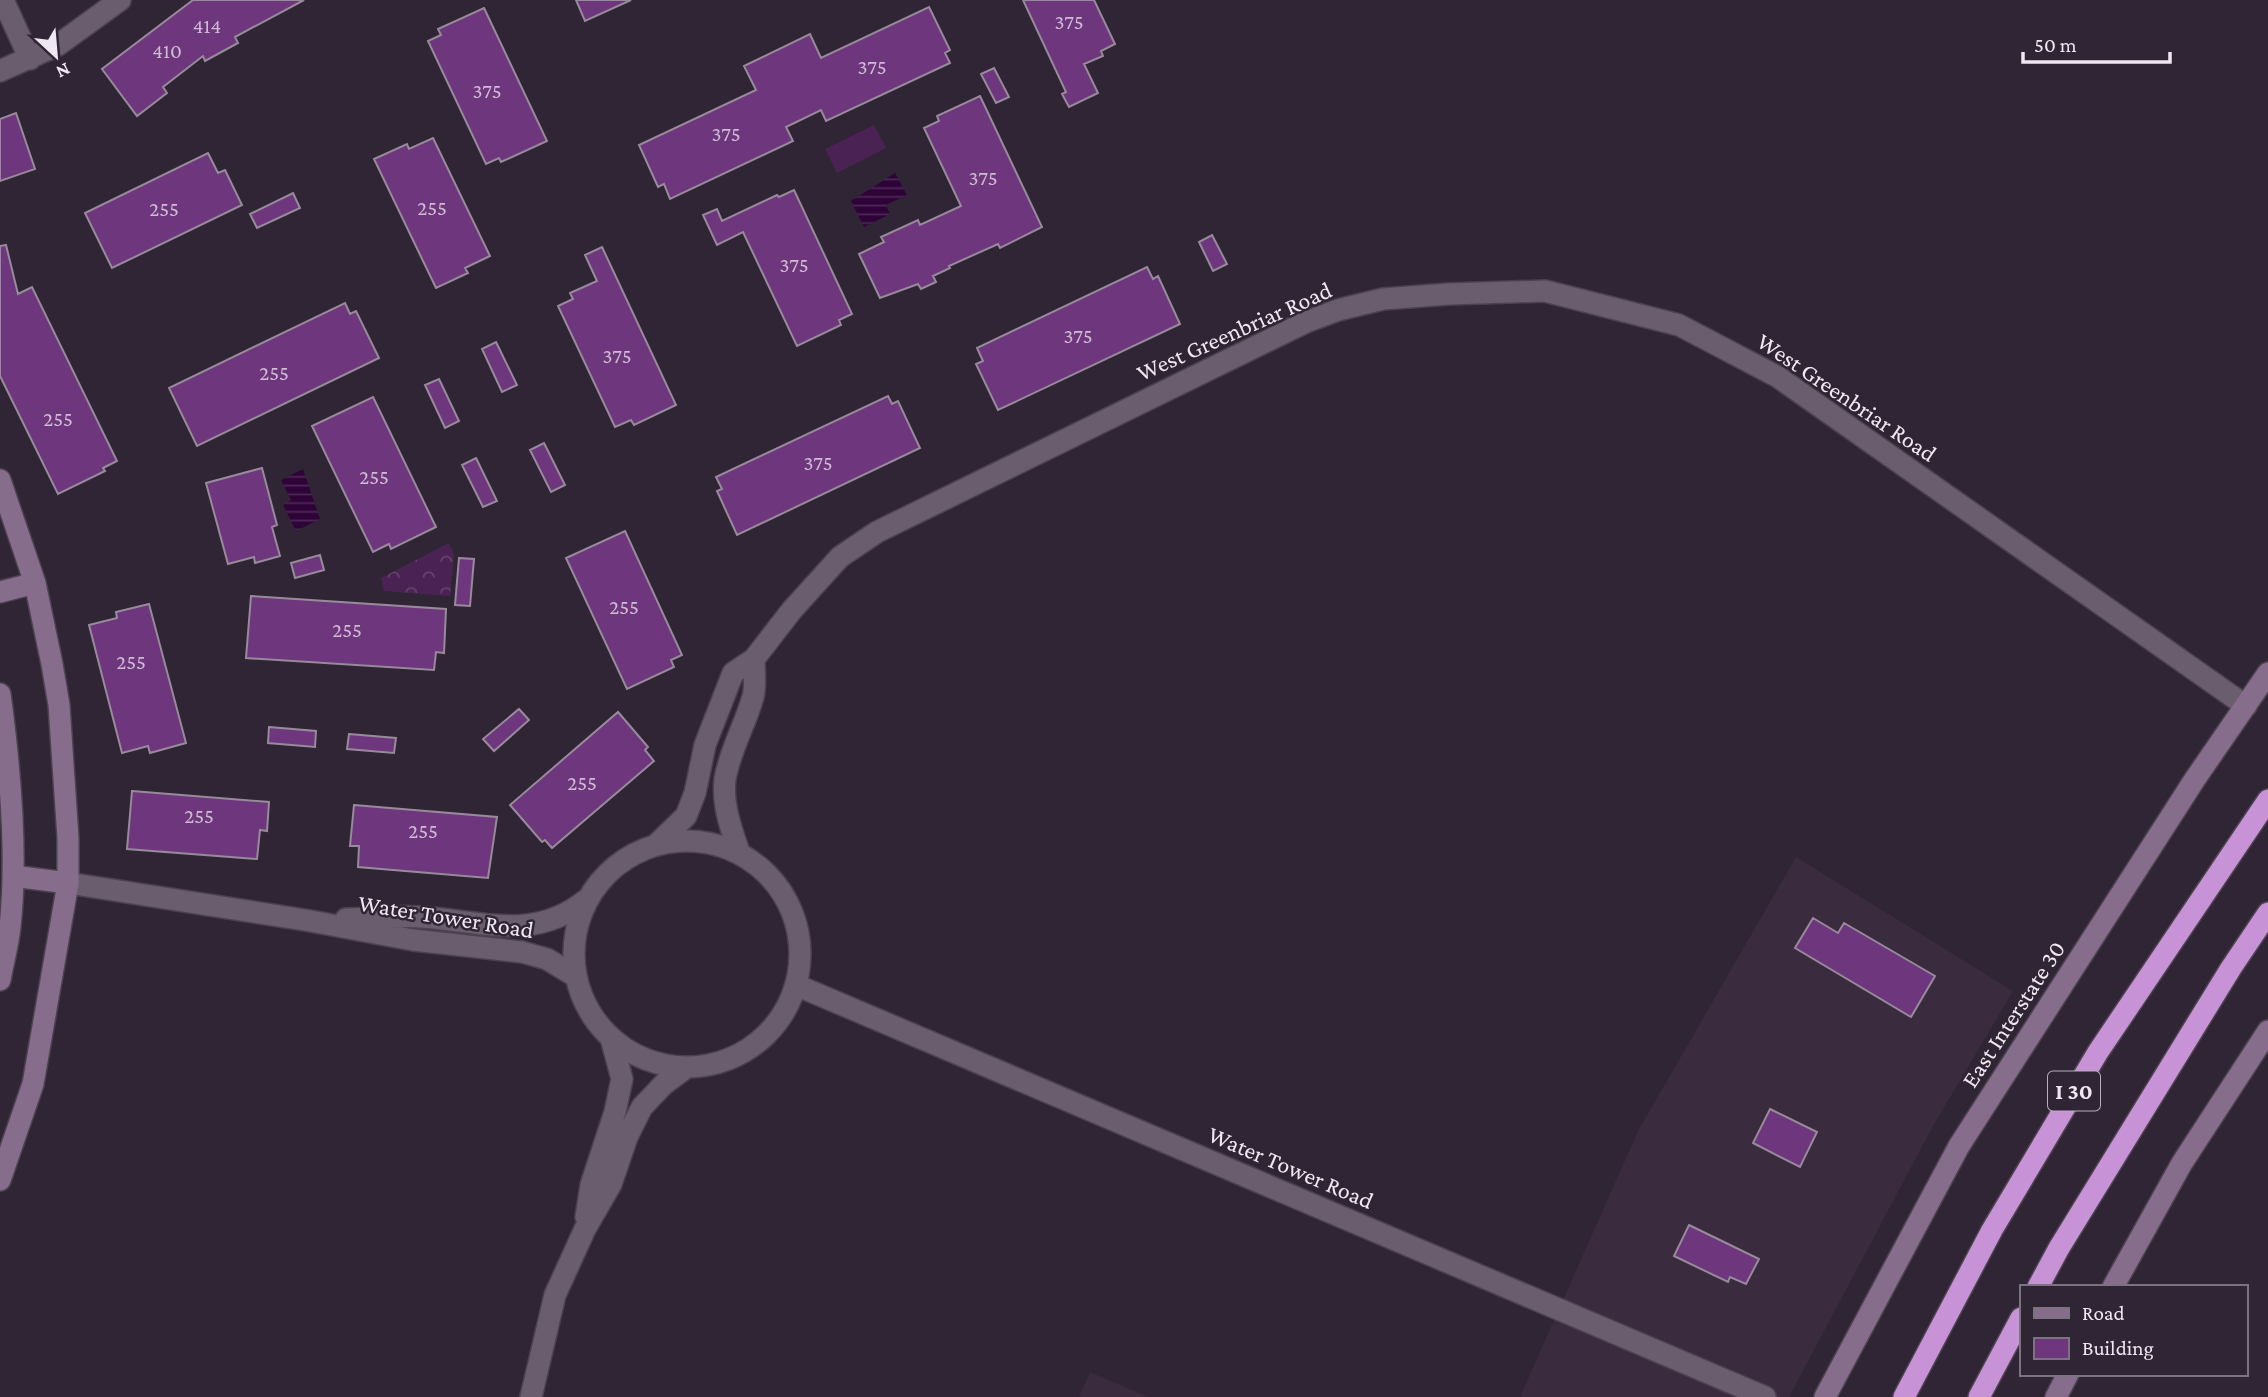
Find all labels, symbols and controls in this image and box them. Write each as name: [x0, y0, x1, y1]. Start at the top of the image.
house number: 375: [1054, 10, 1084, 34]
house number: 414: [193, 14, 221, 38]
north arrow: [21, 21, 91, 91]
scale bar: [2023, 21, 2170, 65]
text: 50 m: [2034, 33, 2077, 57]
house number: 410: [152, 39, 182, 63]
house number: 375: [857, 55, 887, 79]
text: N: [53, 59, 74, 83]
house number: 375: [472, 79, 502, 103]
house number: 375: [711, 122, 741, 146]
house number: 375: [968, 166, 998, 190]
house number: 255: [417, 196, 447, 220]
house number: 255: [149, 197, 179, 221]
house number: 375: [779, 253, 809, 277]
street label: West Greenbriar Road: [1132, 276, 1336, 386]
house number: 375: [1063, 324, 1093, 348]
street label: West Greenbriar Road: [1752, 327, 1942, 467]
house number: 375: [602, 344, 632, 368]
house number: 255: [259, 361, 289, 385]
house number: 255: [43, 407, 73, 431]
house number: 375: [803, 451, 833, 475]
house number: 255: [359, 465, 389, 489]
house number: 255: [609, 595, 639, 619]
house number: 255: [332, 618, 362, 642]
house number: 255: [116, 650, 146, 674]
house number: 255: [567, 771, 597, 795]
house number: 255: [184, 804, 214, 828]
house number: 255: [408, 819, 438, 843]
street label: Water Tower Road: [356, 889, 536, 943]
street label: East Interstate 30: [1956, 936, 2070, 1092]
road number: I 30: [2048, 1072, 2100, 1110]
street label: Water Tower Road: [1204, 1120, 1378, 1214]
legend: [2020, 1285, 2247, 1376]
text: Road: [2082, 1301, 2125, 1325]
text: Building: [2082, 1336, 2154, 1360]

